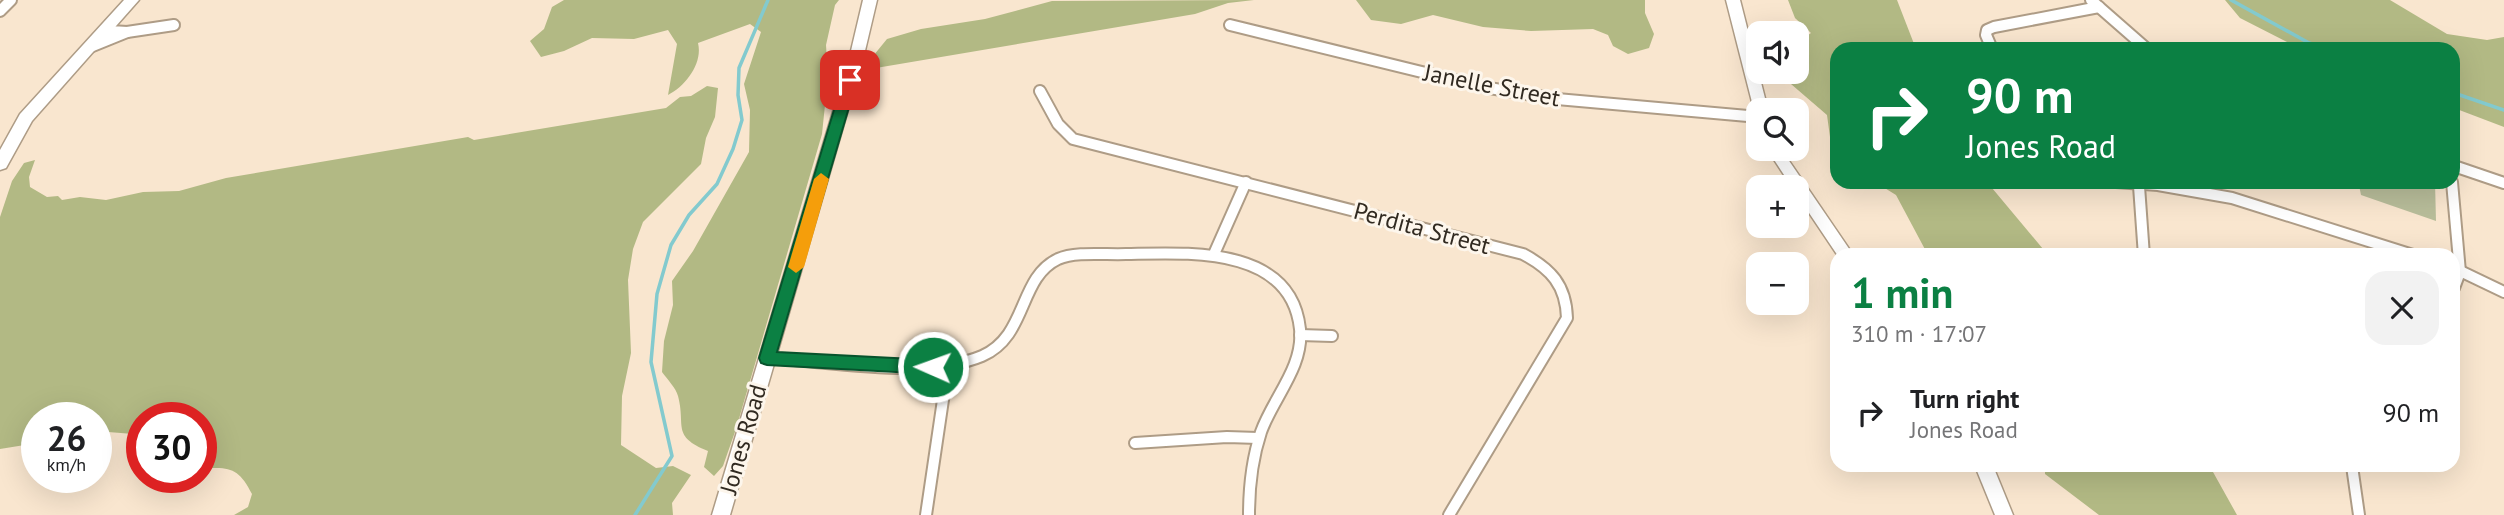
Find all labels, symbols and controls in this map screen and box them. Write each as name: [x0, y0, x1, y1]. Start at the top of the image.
map controls: [1746, 21, 1809, 315]
button: sound: [1746, 21, 1809, 84]
pin: [820, 50, 880, 110]
street label: Janelle Street: [1420, 56, 1563, 113]
icon: arrive: [831, 61, 869, 99]
text: 90 m: [1966, 63, 2073, 127]
icon: right: [1851, 70, 1942, 161]
button: search: [1746, 98, 1809, 161]
text: Jones Road: [1966, 125, 2116, 167]
button: +: [1746, 175, 1809, 238]
street label: Perdita Street: [1350, 195, 1494, 261]
button: −: [1746, 252, 1809, 315]
text: 1 min: [1851, 265, 1953, 320]
button: close: [2365, 271, 2439, 345]
text: 310 m · 17:07: [1851, 319, 1987, 348]
position arrow: [896, 330, 970, 404]
street label: Jones Road: [712, 381, 773, 498]
text: Turn right: [1910, 382, 2019, 415]
icon: right: [1851, 394, 1889, 432]
text: 90 m: [2383, 396, 2439, 429]
speed limit sign: 30: [126, 402, 217, 493]
text: 26: [47, 415, 86, 461]
text: Jones Road: [1910, 415, 2018, 444]
text: km/h: [47, 453, 86, 476]

